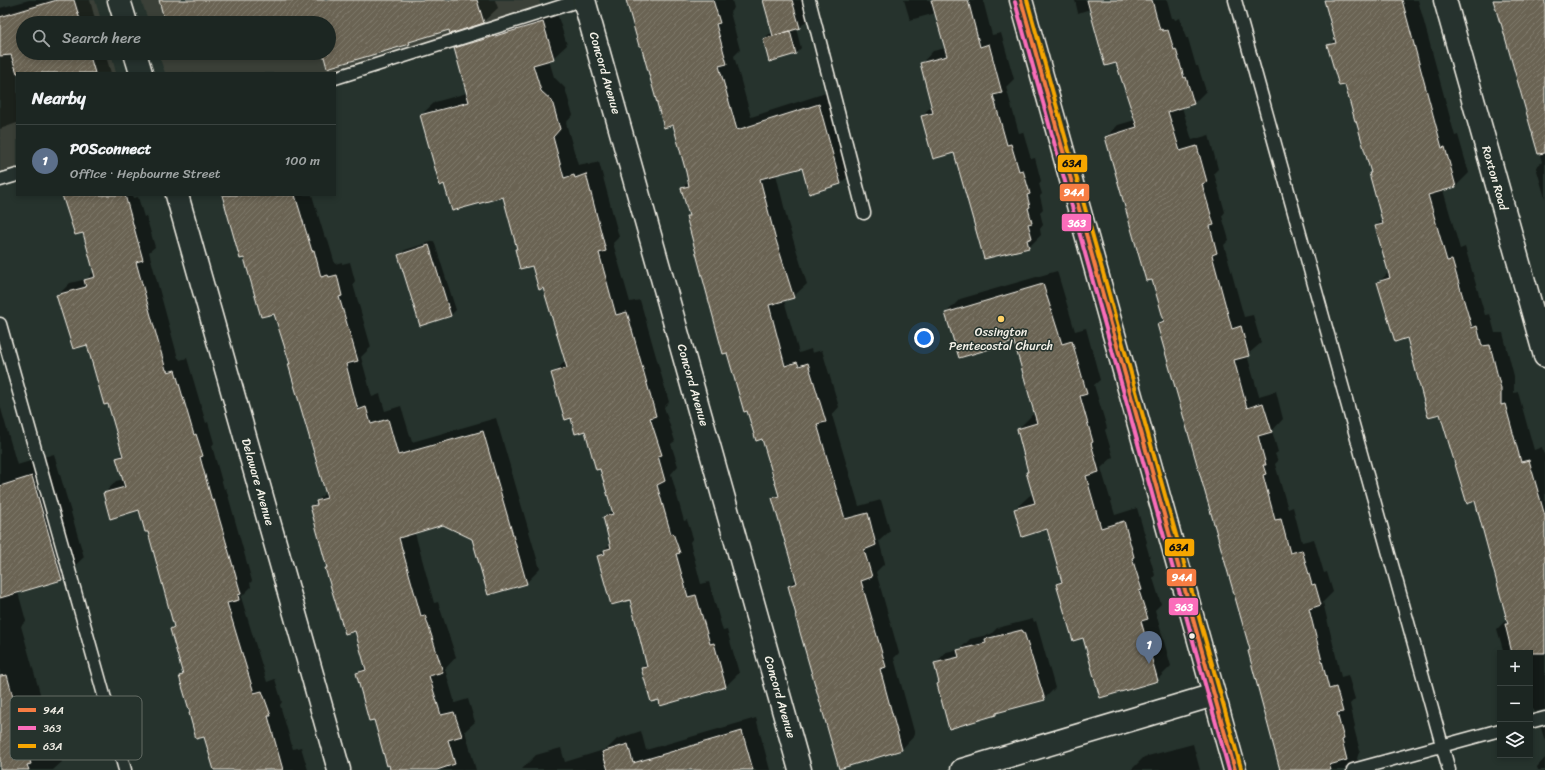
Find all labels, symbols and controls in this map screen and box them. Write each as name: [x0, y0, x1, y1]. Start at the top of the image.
search box: [16, 16, 336, 60]
text: Search here: [62, 25, 141, 51]
icon: search: [30, 27, 52, 49]
street label: Concord Avenue: [583, 29, 627, 117]
text: Nearby: [32, 83, 86, 113]
text: POSconnect: [70, 136, 151, 162]
street label: Roxton Road: [1475, 143, 1515, 214]
text: 1: [42, 149, 48, 172]
text: 100 m: [285, 149, 320, 172]
line badge: 63A: [1057, 154, 1088, 173]
text: 63A: [1061, 154, 1082, 173]
text: Office · Hepbourne Street: [70, 162, 220, 185]
line badge: 94A: [1059, 183, 1090, 202]
text: 94A: [1064, 183, 1084, 202]
line badge: 363: [1061, 213, 1092, 232]
text: 363: [1067, 214, 1087, 233]
marker: Ossington Pentecostal Church: [996, 314, 1006, 324]
place label: Ossington Pentecostal Church: [949, 321, 1053, 357]
your location: [914, 328, 934, 348]
street label: Concord Avenue: [671, 341, 715, 429]
street label: Delaware Avenue: [235, 436, 281, 528]
line badge: 63A: [1164, 538, 1195, 557]
text: 63A: [1168, 538, 1189, 557]
line badge: 94A: [1166, 568, 1197, 587]
text: 94A: [1172, 568, 1192, 587]
line badge: 363: [1168, 597, 1199, 616]
text: 363: [1174, 598, 1194, 617]
pin: 1: [1136, 631, 1162, 664]
unlabelled marker: [1187, 631, 1197, 641]
map controls: [1497, 650, 1533, 758]
button: +: [1497, 650, 1533, 686]
street label: Concord Avenue: [758, 653, 802, 741]
button: −: [1497, 686, 1533, 722]
legend: [10, 696, 142, 760]
text: 94A: [43, 701, 64, 720]
text: 363: [43, 719, 61, 738]
button: layers: [1497, 722, 1533, 758]
text: 63A: [43, 737, 63, 756]

